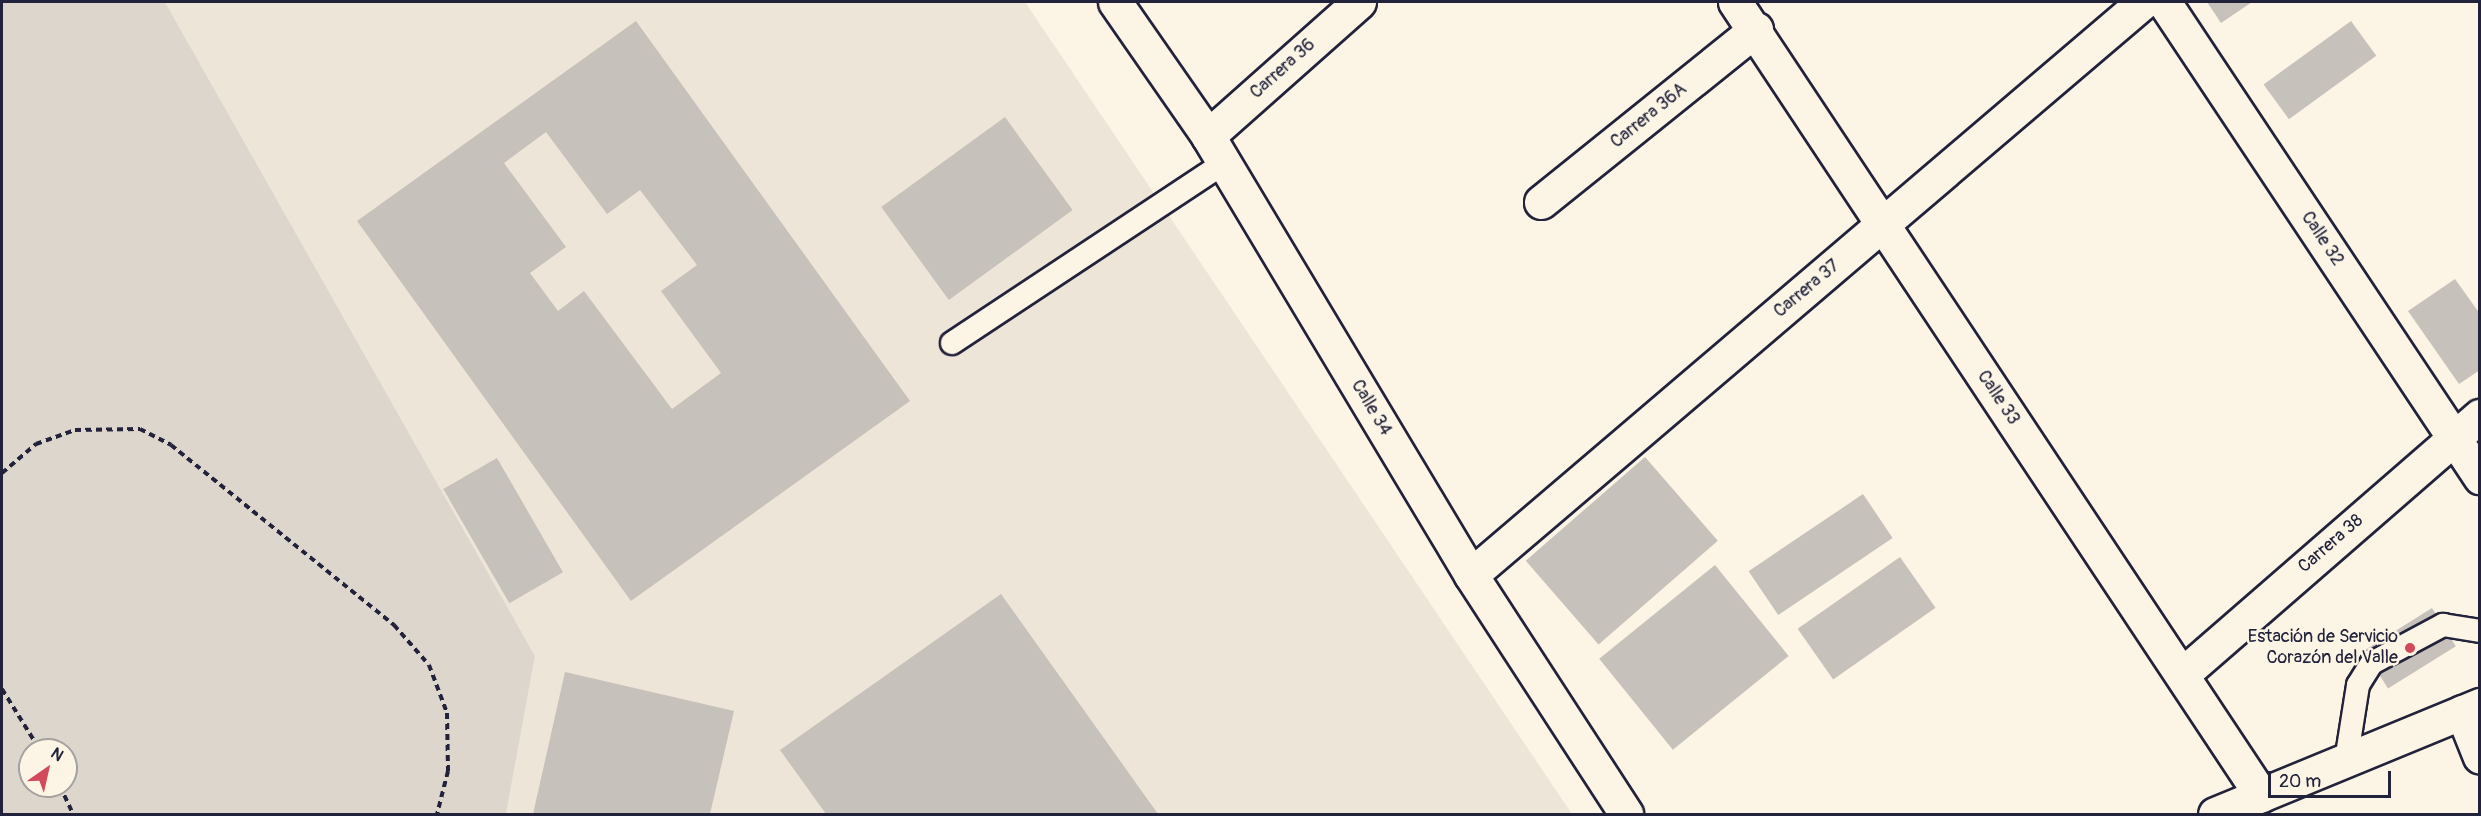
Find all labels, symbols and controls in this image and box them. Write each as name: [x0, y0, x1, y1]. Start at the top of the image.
street label: Carrera 36: [1246, 34, 1320, 104]
street label: Carrera 36A: [1607, 79, 1691, 153]
street label: Calle 32: [2296, 208, 2348, 270]
street label: Carrera 37: [1770, 255, 1844, 323]
street label: Calle 33: [1972, 367, 2024, 429]
street label: Calle 34: [1346, 376, 1396, 440]
street label: Carrera 38: [2294, 510, 2368, 578]
place label: Estación de Servicio Corazón del Valle: [2248, 627, 2398, 670]
marker: Estación de Servicio Corazón del Valle: [2403, 641, 2417, 655]
north arrow: [18, 738, 78, 798]
text: N: [47, 743, 67, 766]
scale bar: [2271, 759, 2394, 797]
text: 20 m: [2279, 770, 2321, 793]

